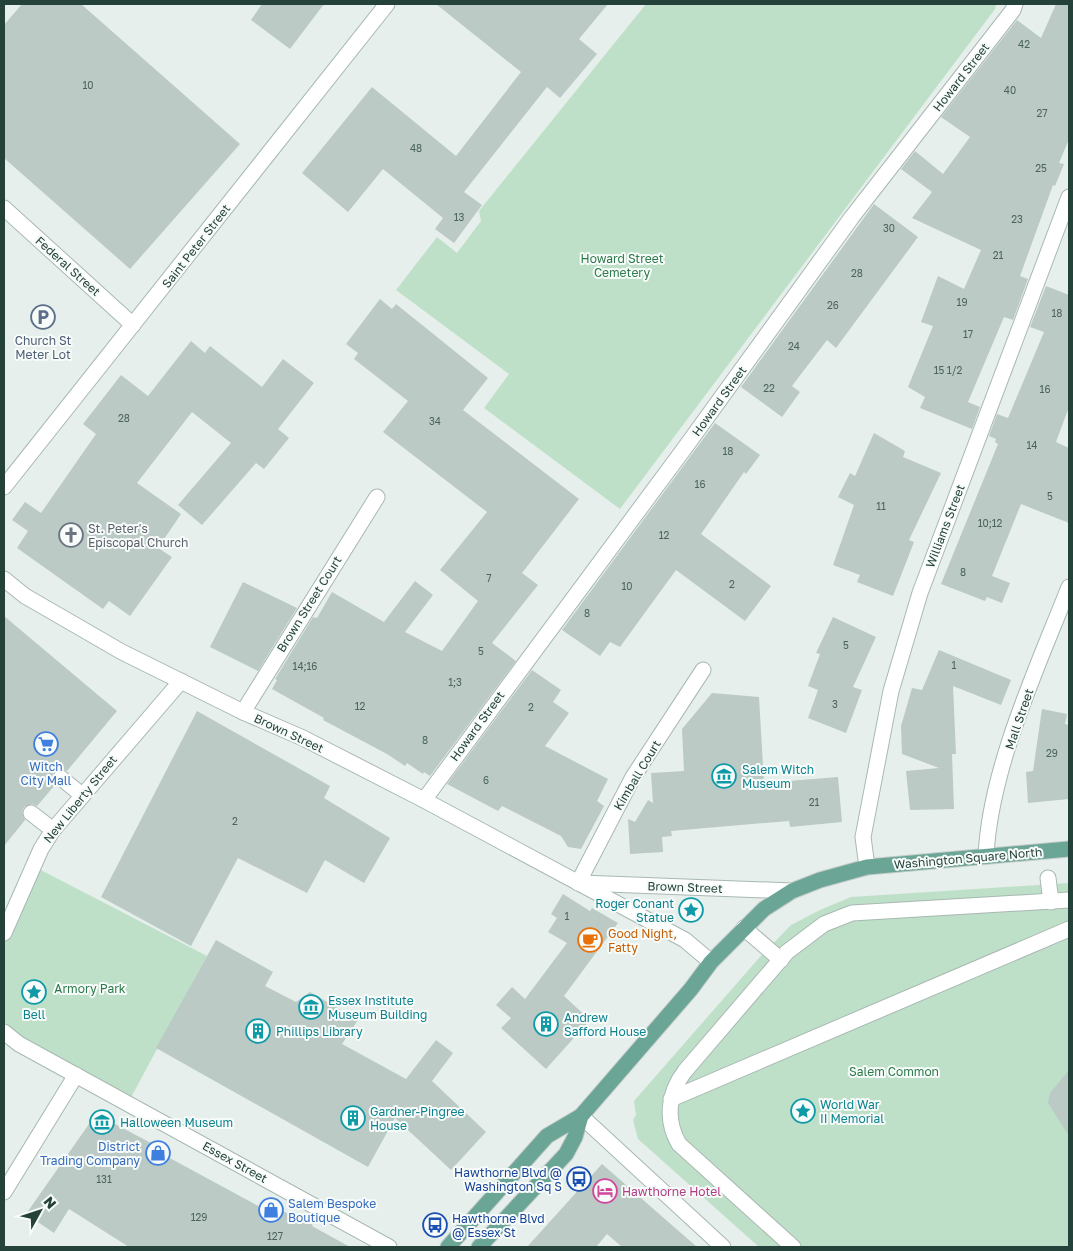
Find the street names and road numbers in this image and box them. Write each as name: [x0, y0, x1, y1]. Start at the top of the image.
street label: Howard Street: [930, 40, 993, 114]
street label: Saint Peter Street: [159, 201, 234, 291]
street label: Federal Street: [33, 233, 104, 299]
street label: Howard Street: [689, 363, 750, 439]
street label: Williams Street: [922, 482, 968, 570]
street label: Brown Street Court: [273, 553, 345, 655]
street label: Mall Street: [1002, 686, 1036, 751]
street label: Howard Street: [447, 688, 508, 764]
street label: Brown Street: [252, 710, 326, 756]
street label: Kimball Court: [610, 737, 664, 813]
street label: New Liberty Street: [40, 752, 120, 846]
street label: Washington Square North: [893, 844, 1043, 872]
street label: Brown Street: [647, 878, 723, 896]
street label: Essex Street: [200, 1138, 270, 1186]

